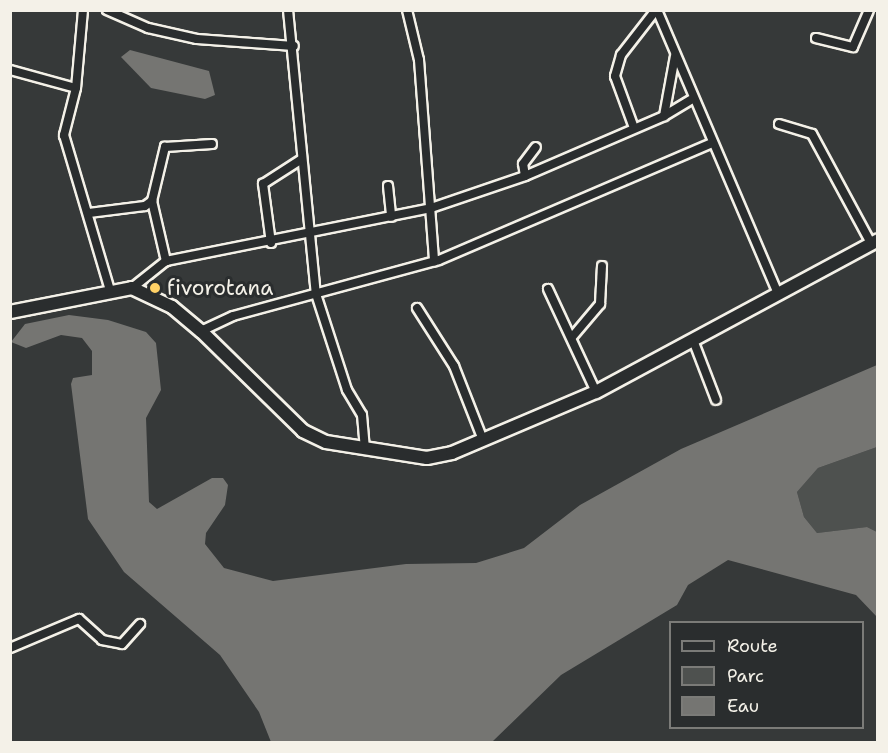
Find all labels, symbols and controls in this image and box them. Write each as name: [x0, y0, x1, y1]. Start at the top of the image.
place label: fivorotana: [167, 275, 273, 301]
marker: fivorotana: [148, 281, 162, 295]
legend: [669, 621, 864, 729]
text: Route: [727, 634, 778, 658]
text: Parc: [727, 664, 764, 688]
text: Eau: [727, 694, 759, 718]

